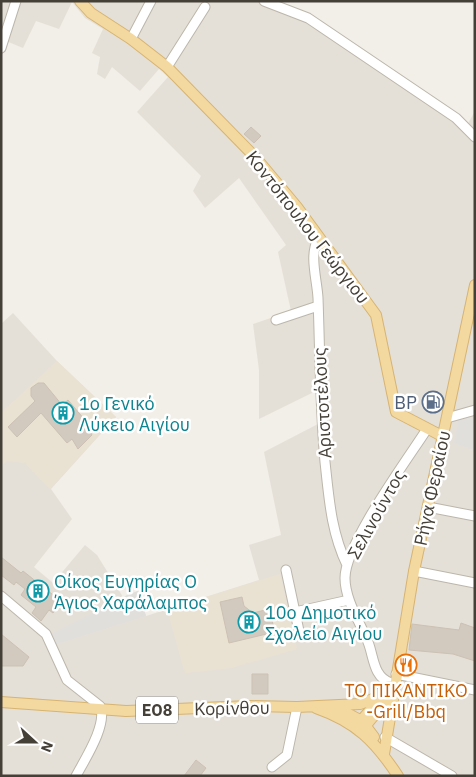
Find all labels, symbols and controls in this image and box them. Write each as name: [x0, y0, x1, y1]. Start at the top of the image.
street label: Κοντόπουλου Γεώργιου: [241, 146, 375, 308]
street label: Αριστοτέλους: [308, 347, 336, 459]
fuel station icon: BP: [421, 390, 445, 414]
place label: BP: [394, 391, 417, 414]
place label: 1o Γενικό Λύκειο Αιγίου: [79, 392, 190, 436]
building icon: 1o Γενικό Λύκειο Αιγίου: [51, 401, 75, 425]
street label: Ρήγα Φεραίου: [409, 428, 455, 548]
street label: Σελινούντος: [342, 465, 410, 563]
place label: Οίκος Ευγηρίας Ο Άγιος Χαράλαμπος: [54, 570, 208, 614]
building icon: Οίκος Ευγηρίας Ο Άγιος Χαράλαμπος: [26, 579, 50, 603]
place label: 10o Δημοτικό Σχολείο Αιγίου: [265, 601, 383, 645]
building icon: 10o Δημοτικό Σχολείο Αιγίου: [237, 610, 261, 634]
restaurant icon: ΤΟ ΠΙΚΑΝΤΙΚΟ -Grill/Bbq: [394, 653, 418, 677]
place label: ΤΟ ΠΙΚΑΝΤΙΚΟ -Grill/Bbq: [344, 679, 468, 723]
road number: ΕΟ8: [136, 696, 178, 724]
street label: Κορίνθου: [194, 696, 270, 720]
north arrow: [10, 717, 60, 767]
text: N: [37, 739, 57, 755]

